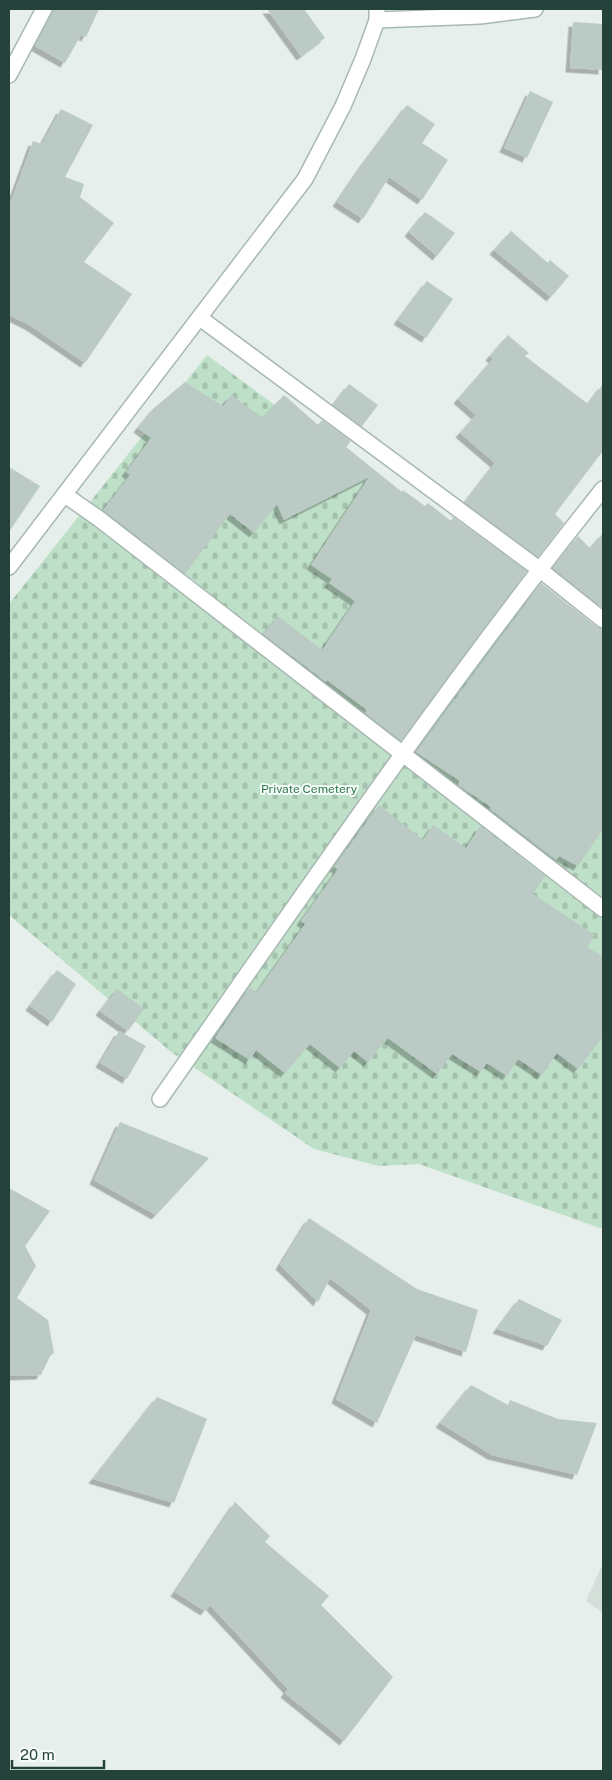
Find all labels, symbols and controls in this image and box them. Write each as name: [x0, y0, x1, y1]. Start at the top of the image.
park label: Private Cemetery: [261, 782, 358, 796]
scale bar: [12, 1738, 105, 1770]
text: 20 m: [20, 1746, 55, 1763]

